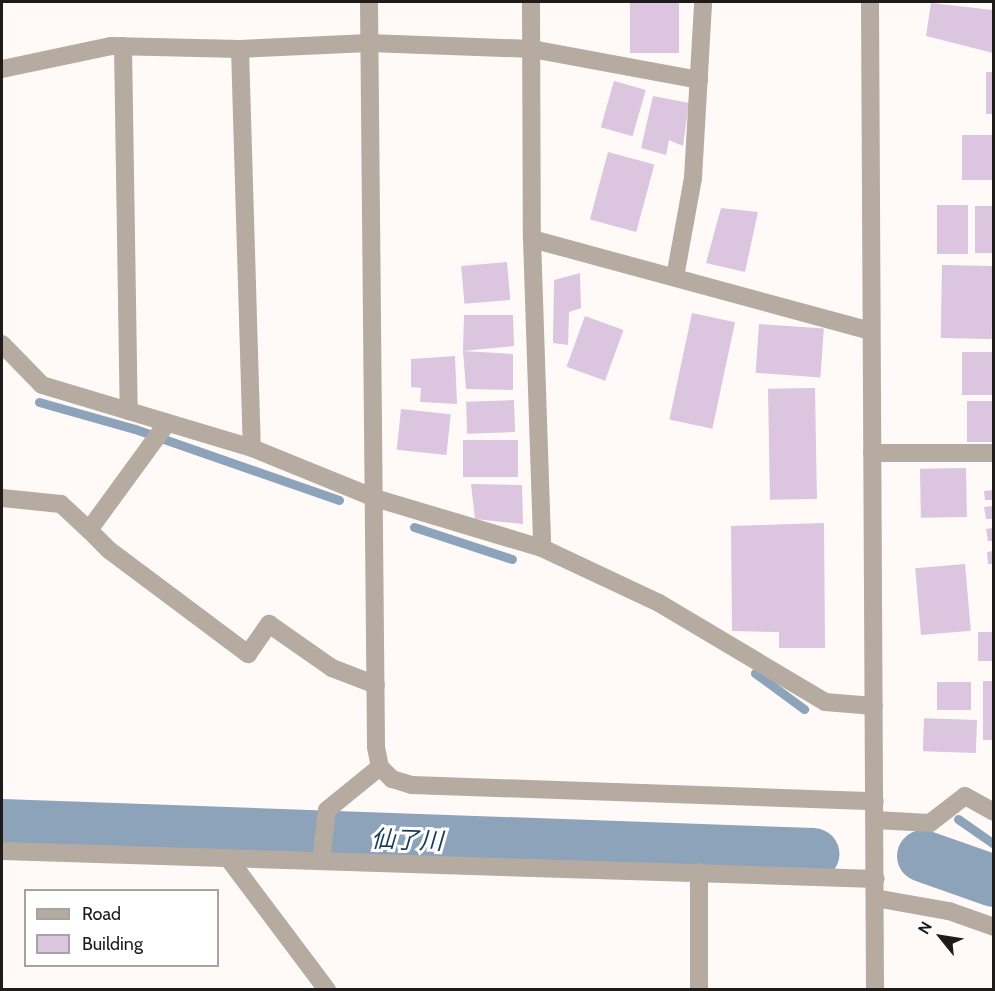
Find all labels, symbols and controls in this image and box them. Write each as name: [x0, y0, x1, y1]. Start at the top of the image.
water label: 仙了川: [371, 824, 443, 856]
legend: [24, 889, 219, 967]
text: Road: [82, 903, 121, 925]
north arrow: [911, 907, 971, 967]
text: N: [914, 918, 936, 937]
text: Building: [82, 933, 143, 955]

